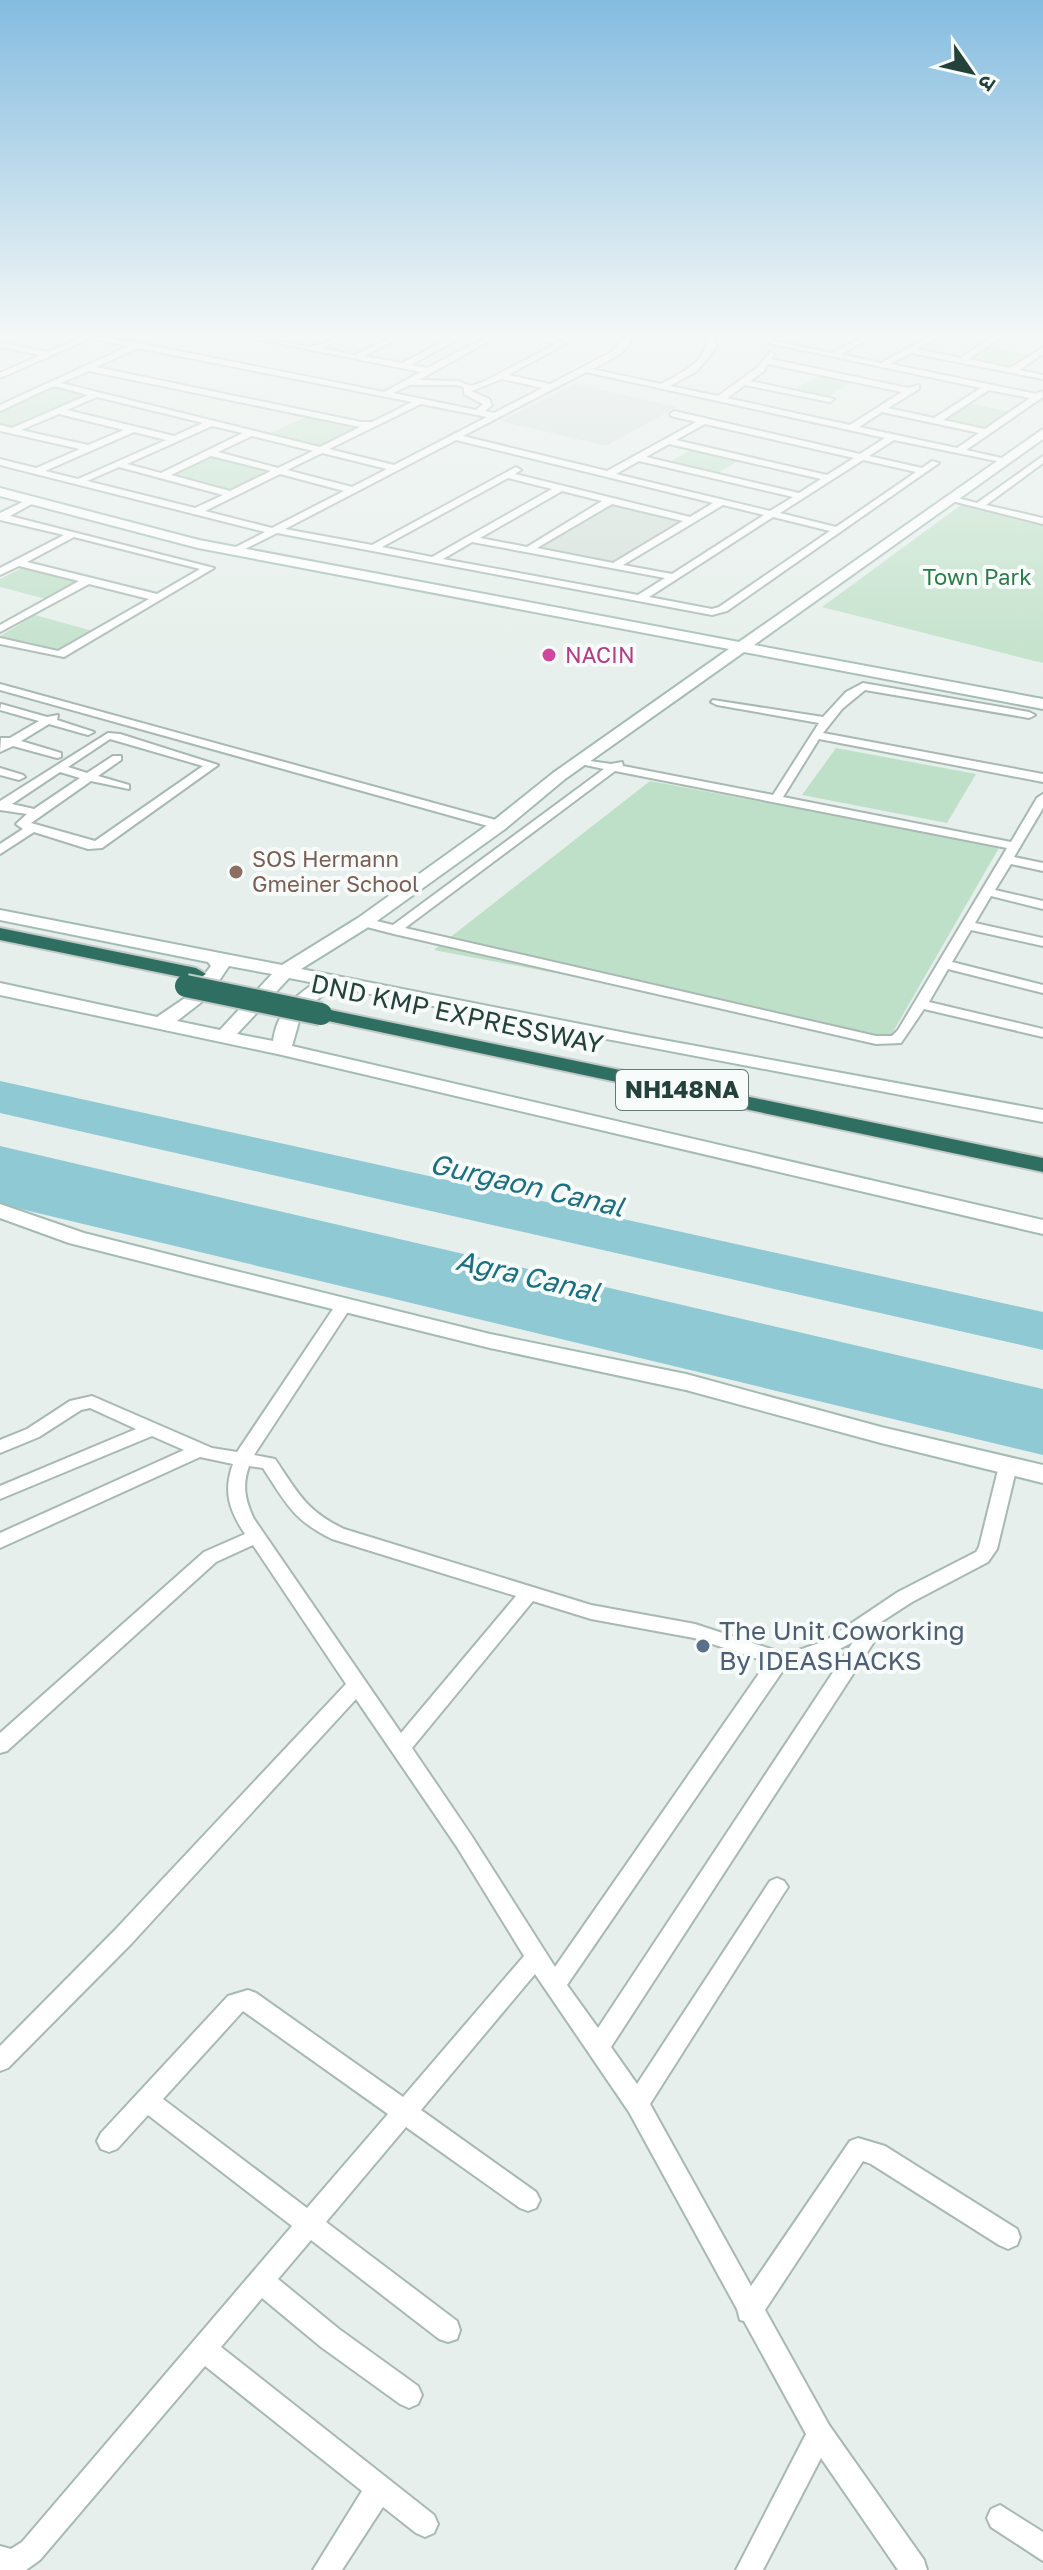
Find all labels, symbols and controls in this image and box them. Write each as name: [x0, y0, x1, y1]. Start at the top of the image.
north arrow: [931, 32, 1011, 112]
text: उ: [973, 71, 1003, 97]
park label: Town Park: [922, 563, 1032, 590]
place label: NACIN: [565, 641, 635, 668]
marker: NACIN: [540, 646, 558, 664]
place label: SOS Hermann Gmeiner School: [252, 845, 419, 897]
marker: SOS Hermann Gmeiner School: [227, 863, 245, 881]
street label: DND KMP EXPRESSWAY: [308, 967, 606, 1060]
road number: NH148NA: [616, 1070, 748, 1110]
water label: Gurgaon Canal: [427, 1146, 628, 1223]
water label: Agra Canal: [453, 1243, 604, 1308]
place label: The Unit Coworking By IDEASHACKS: [719, 1615, 965, 1676]
marker: The Unit Coworking By IDEASHACKS: [694, 1637, 712, 1655]

